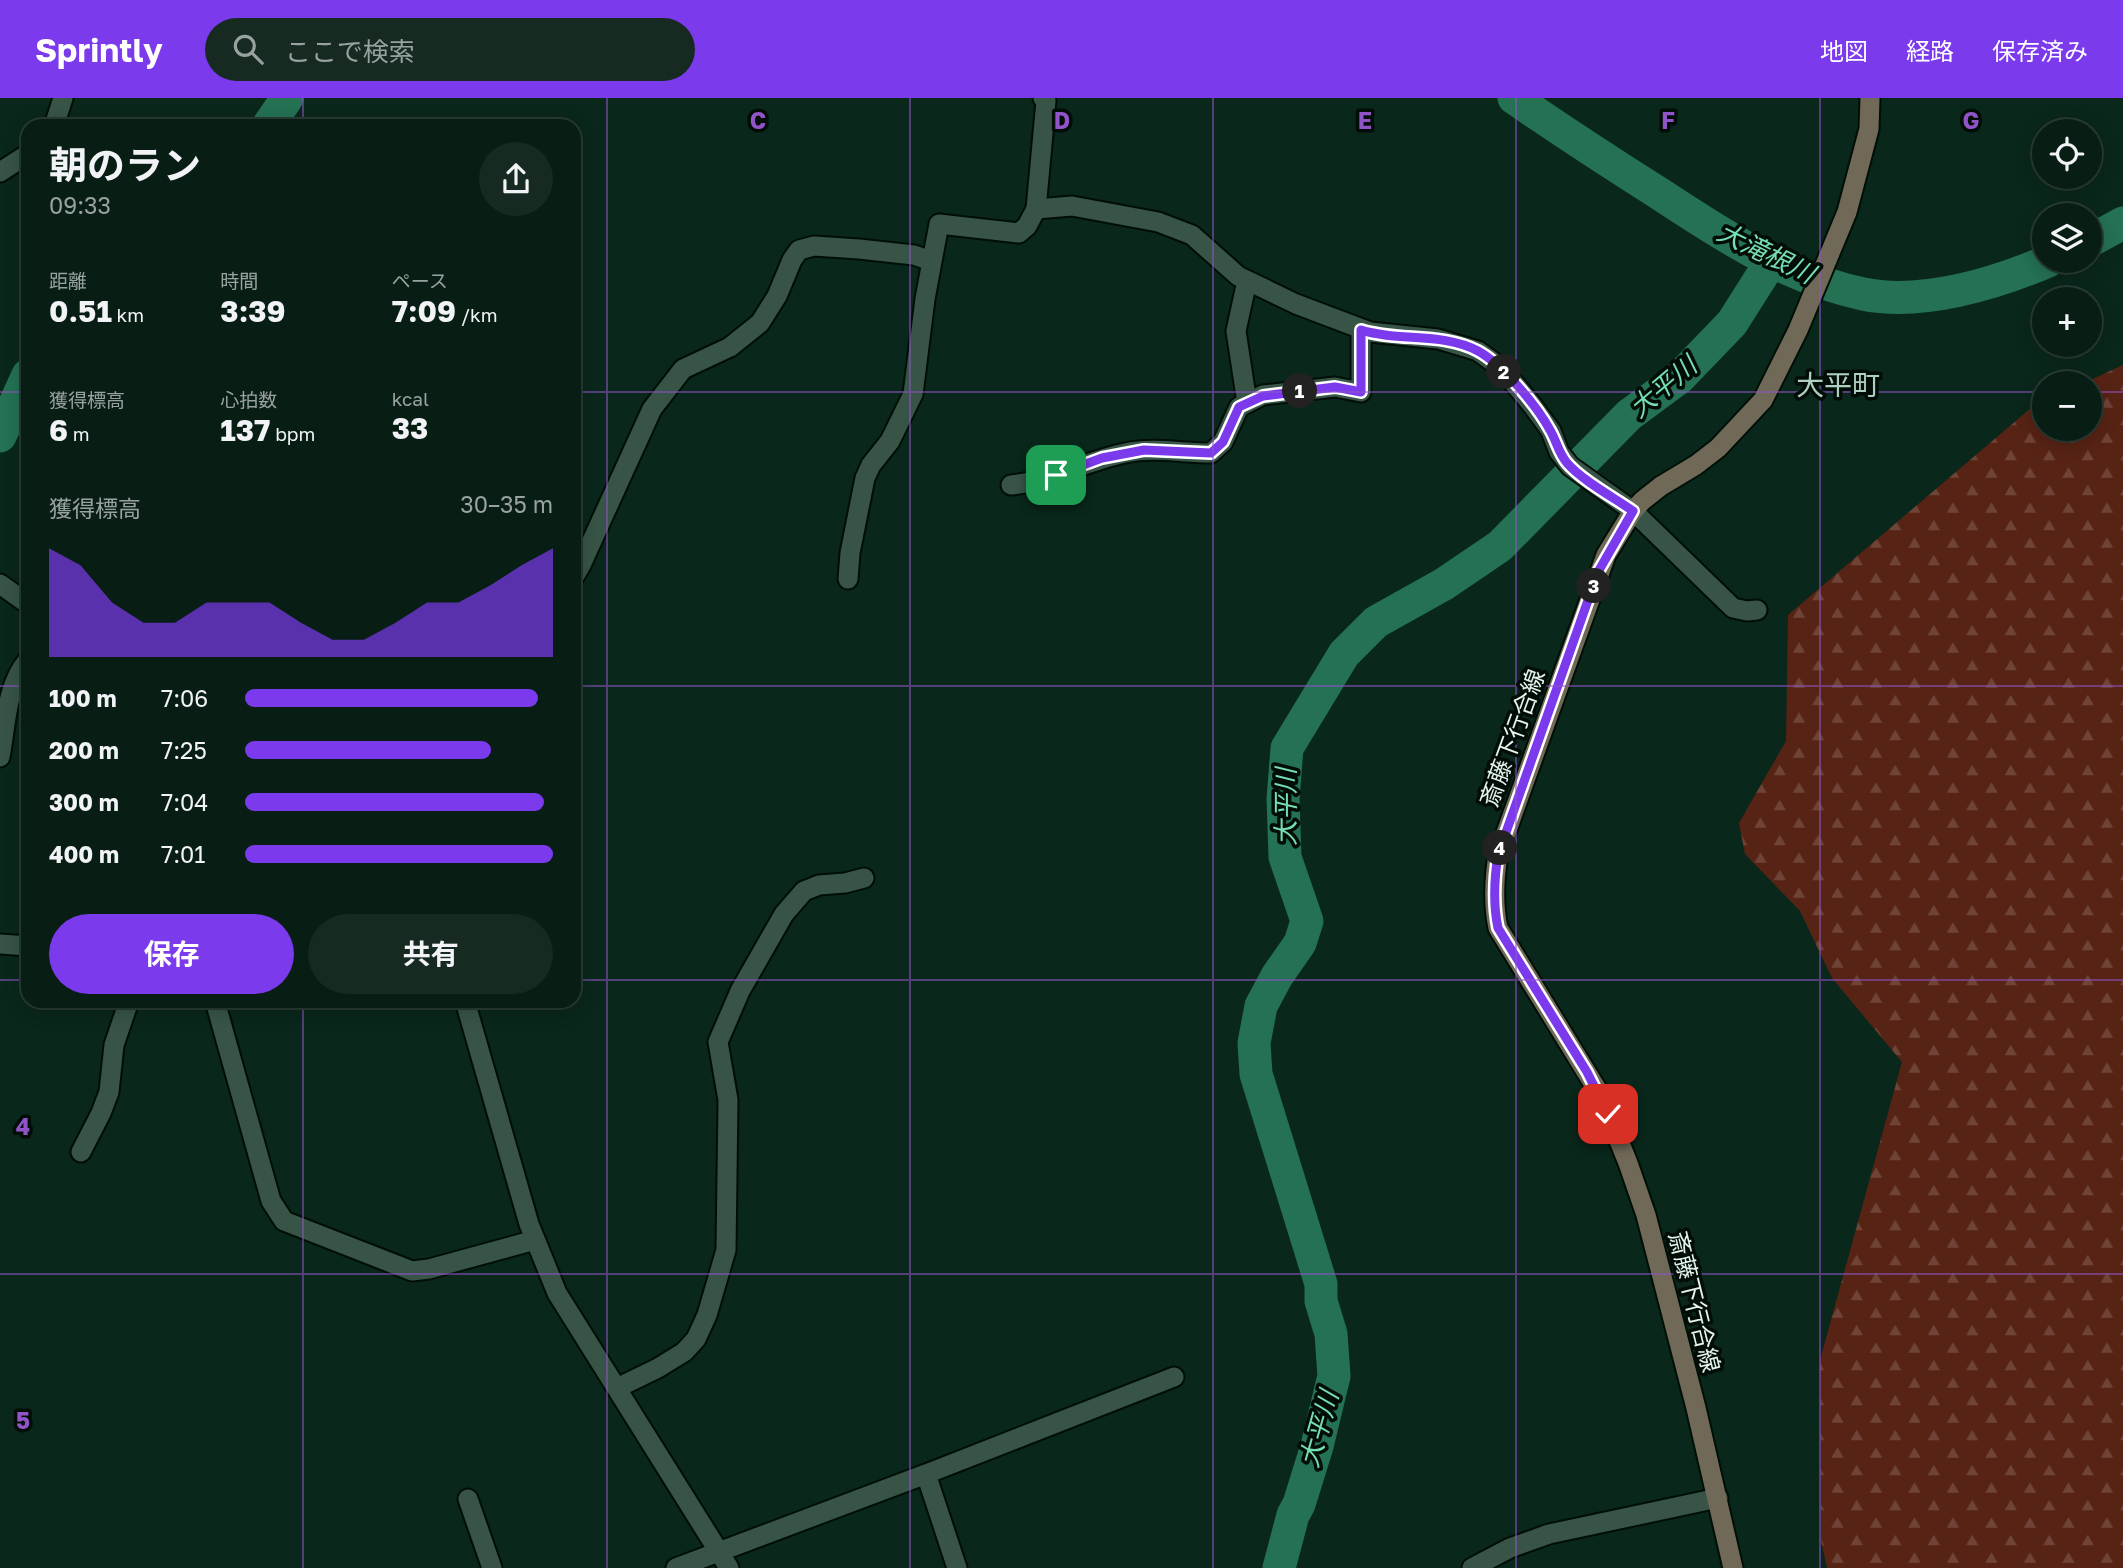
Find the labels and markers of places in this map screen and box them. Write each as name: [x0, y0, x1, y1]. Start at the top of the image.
pin: 2: [1486, 354, 1522, 390]
pin: 1: [1282, 374, 1318, 408]
pin: [1026, 445, 1086, 505]
pin: 3: [1576, 568, 1612, 603]
pin: 4: [1482, 830, 1518, 866]
pin: [1578, 1084, 1638, 1144]

